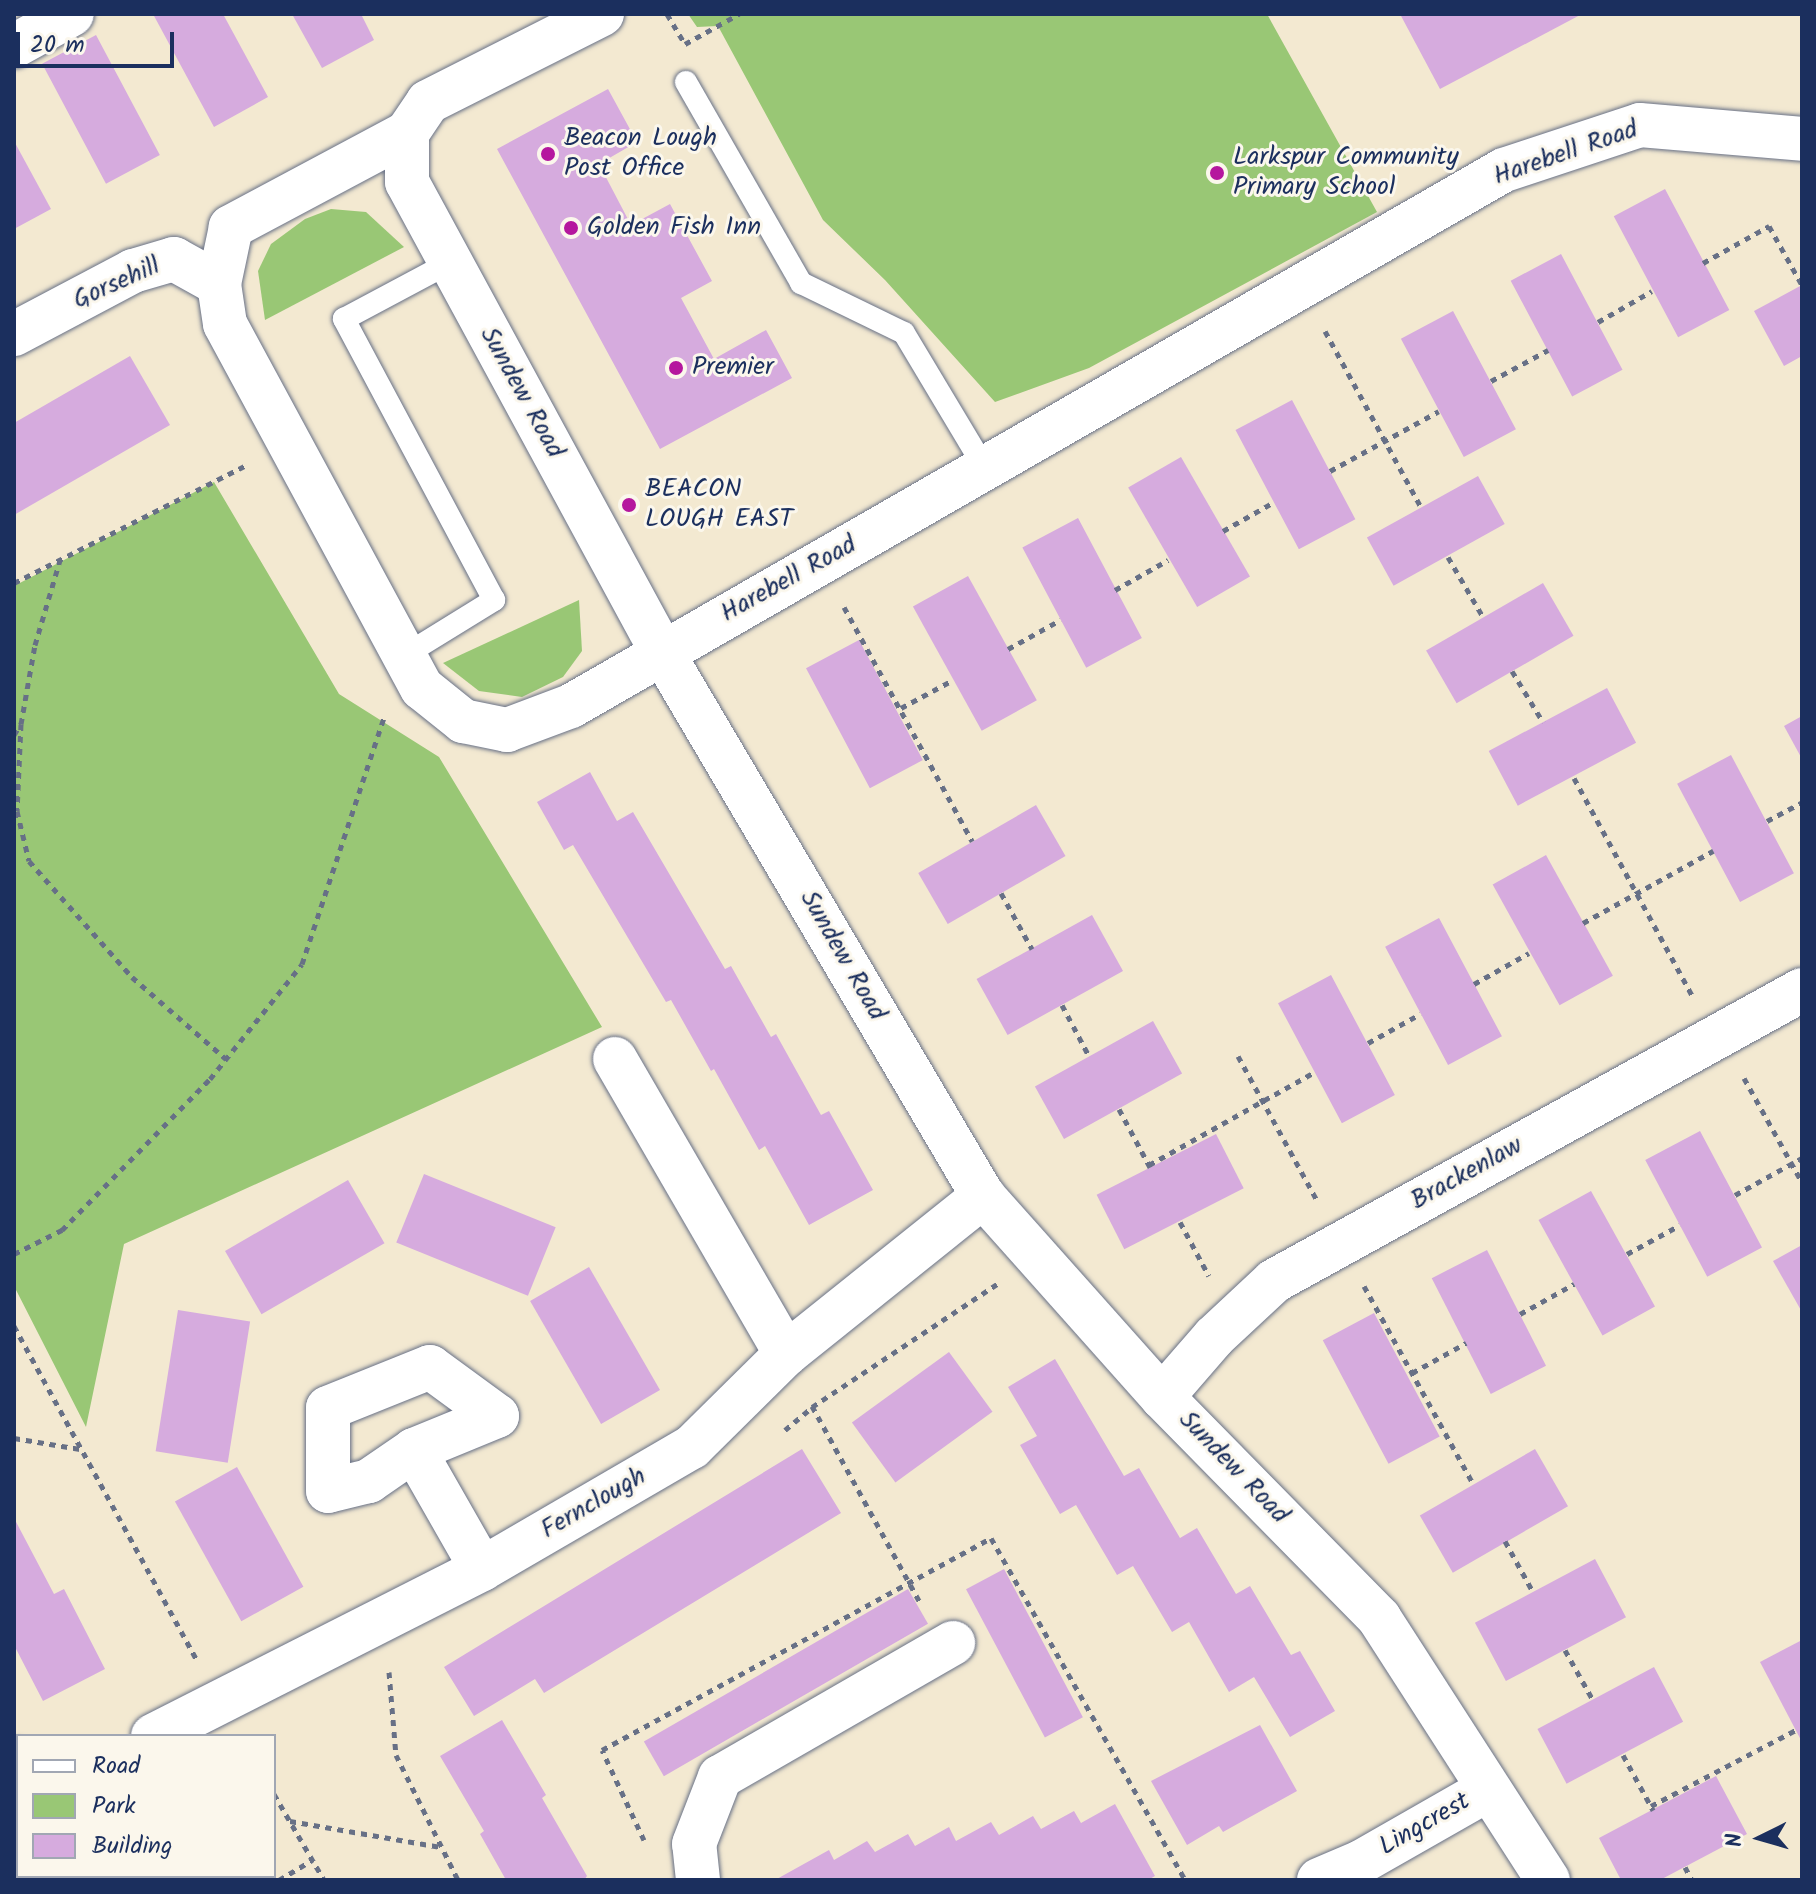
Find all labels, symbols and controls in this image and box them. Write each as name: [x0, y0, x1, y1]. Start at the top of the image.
scale bar: [20, 16, 178, 66]
text: 20 m: [30, 26, 85, 65]
street label: Harebell Road: [1490, 115, 1642, 193]
place label: Beacon Lough Post Office: [564, 123, 717, 184]
place label: Larkspur Community Primary School: [1233, 142, 1459, 204]
marker: Beacon Lough Post Office: [539, 145, 557, 163]
marker: Larkspur Community Primary School: [1208, 164, 1226, 182]
place label: Golden Fish Inn: [587, 212, 761, 244]
marker: Golden Fish Inn: [562, 219, 580, 237]
street label: Gorsehill: [69, 251, 165, 317]
street label: Sundew Road: [472, 322, 570, 464]
place label: Premier: [692, 352, 774, 384]
marker: Premier: [667, 359, 685, 377]
place label: BEACON LOUGH EAST: [645, 474, 793, 536]
marker: BEACON LOUGH EAST: [620, 496, 638, 514]
street label: Harebell Road: [716, 530, 862, 630]
street label: Sundew Road: [792, 885, 892, 1027]
street label: Brackenlaw: [1406, 1131, 1528, 1217]
street label: Sundew Road: [1171, 1405, 1295, 1531]
street label: Fernclough: [536, 1461, 652, 1547]
legend: [16, 1734, 276, 1878]
text: Road: [92, 1747, 140, 1786]
text: Park: [92, 1787, 136, 1826]
street label: Lingcrest: [1374, 1787, 1476, 1863]
north arrow: [1720, 1798, 1800, 1878]
text: Building: [92, 1827, 172, 1866]
text: N: [1718, 1832, 1754, 1849]

